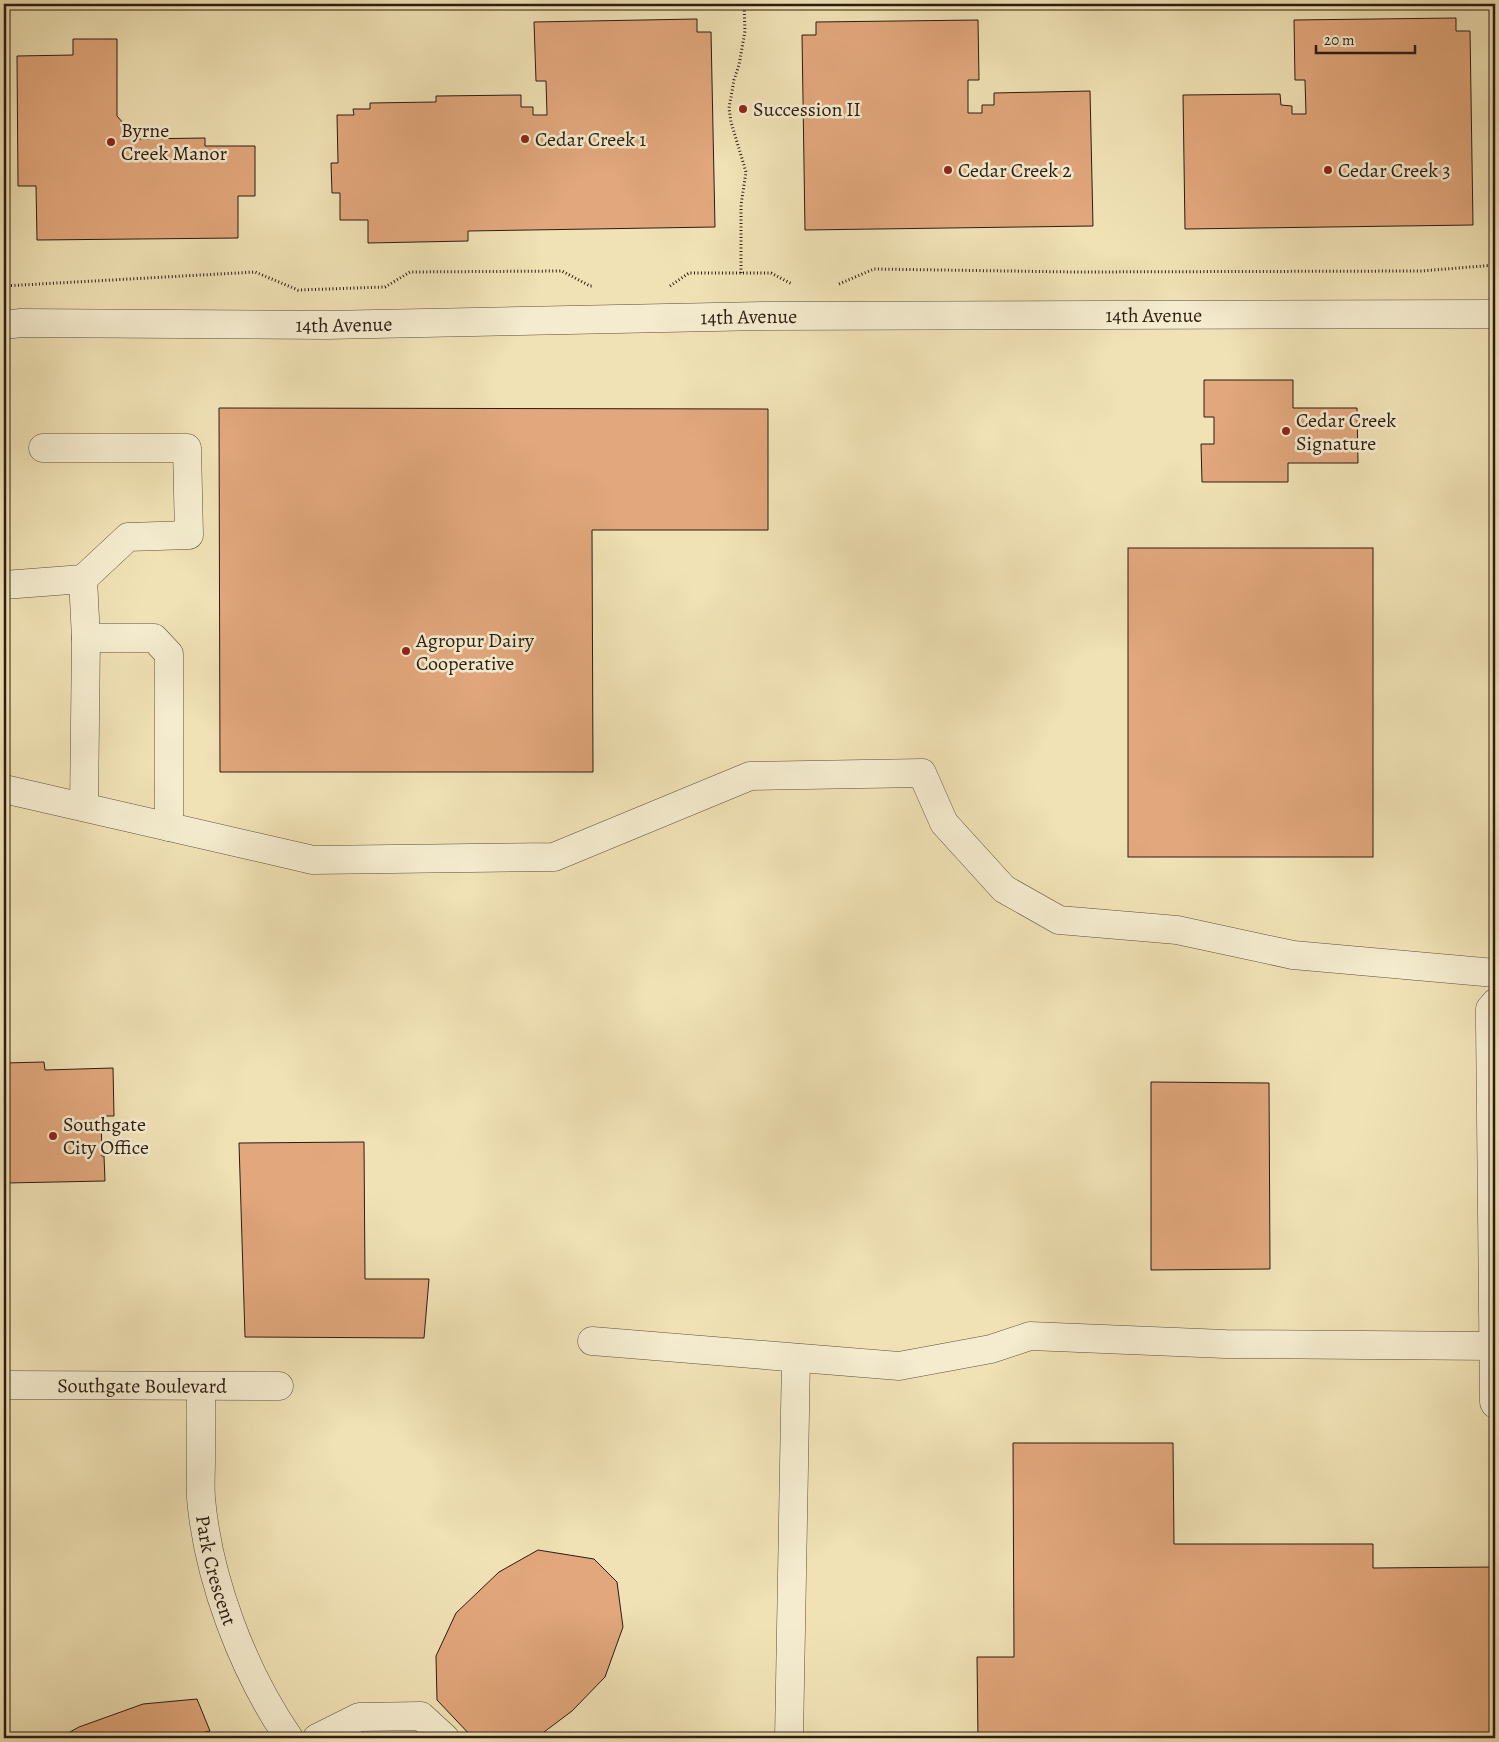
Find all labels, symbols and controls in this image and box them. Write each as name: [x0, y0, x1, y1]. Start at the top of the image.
scale bar: [1316, 22, 1415, 54]
text: 20 m: [1324, 30, 1355, 50]
place label: Succession II: [753, 96, 861, 123]
marker: Succession II: [737, 103, 749, 115]
place label: Byrne Creek Manor: [121, 117, 227, 167]
place label: Cedar Creek 1: [535, 126, 646, 153]
marker: Cedar Creek 1: [519, 133, 531, 145]
marker: Byrne Creek Manor: [105, 136, 117, 148]
place label: Cedar Creek 2: [958, 157, 1072, 184]
place label: Cedar Creek 3: [1338, 157, 1450, 184]
marker: Cedar Creek 2: [942, 164, 954, 176]
marker: Cedar Creek 3: [1322, 164, 1334, 176]
street label: 14th Avenue: [1105, 301, 1202, 329]
street label: 14th Avenue: [700, 302, 797, 331]
street label: 14th Avenue: [295, 310, 393, 339]
place label: Cedar Creek Signature: [1296, 407, 1396, 457]
marker: Cedar Creek Signature: [1280, 425, 1292, 437]
place label: Agropur Dairy Cooperative: [415, 627, 535, 677]
marker: Agropur Dairy Cooperative: [400, 645, 412, 657]
place label: Southgate City Office: [63, 1111, 149, 1161]
marker: Southgate City Office: [47, 1130, 59, 1142]
street label: Southgate Boulevard: [57, 1372, 227, 1399]
street label: Park Crescent: [190, 1513, 244, 1630]

